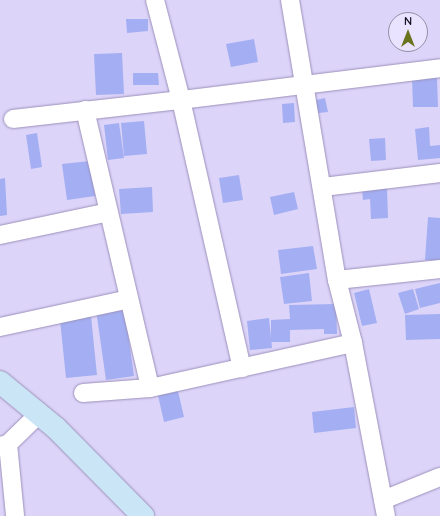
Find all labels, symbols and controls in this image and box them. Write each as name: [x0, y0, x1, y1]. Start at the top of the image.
north arrow: [388, 12, 428, 52]
text: N: [404, 14, 412, 28]

